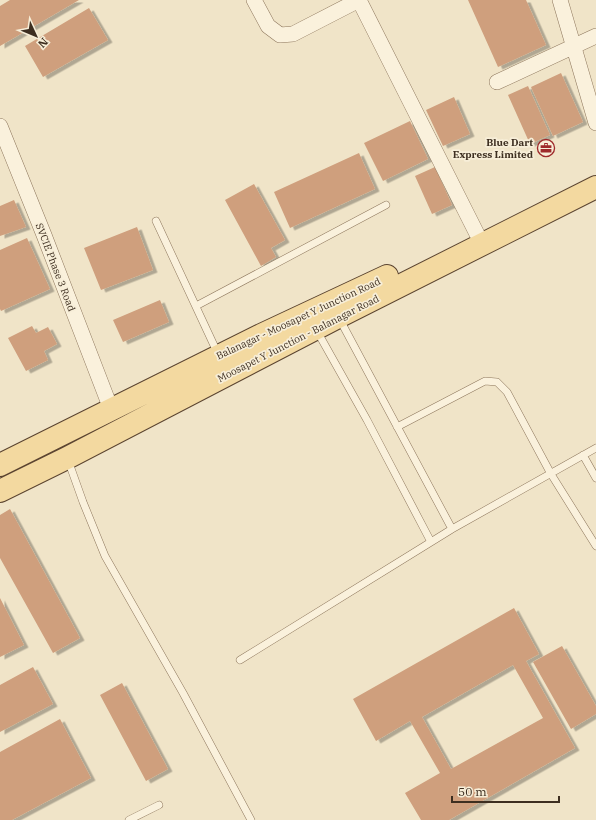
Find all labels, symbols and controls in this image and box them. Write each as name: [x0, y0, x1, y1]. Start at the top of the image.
north arrow: [16, 16, 56, 56]
text: N: [35, 35, 51, 51]
place label: Blue Dart Express Limited: [453, 136, 534, 161]
office icon: Blue Dart Express Limited: [536, 138, 556, 158]
street label: SVCIE Phase 3 Road: [33, 221, 78, 313]
street label: Balanagar - Moosapet Y Junction Road: [214, 275, 383, 362]
street label: Moosapet Y Junction - Balanagar Road: [215, 292, 381, 385]
scale bar: [452, 778, 559, 804]
text: 50 m: [458, 784, 487, 799]

